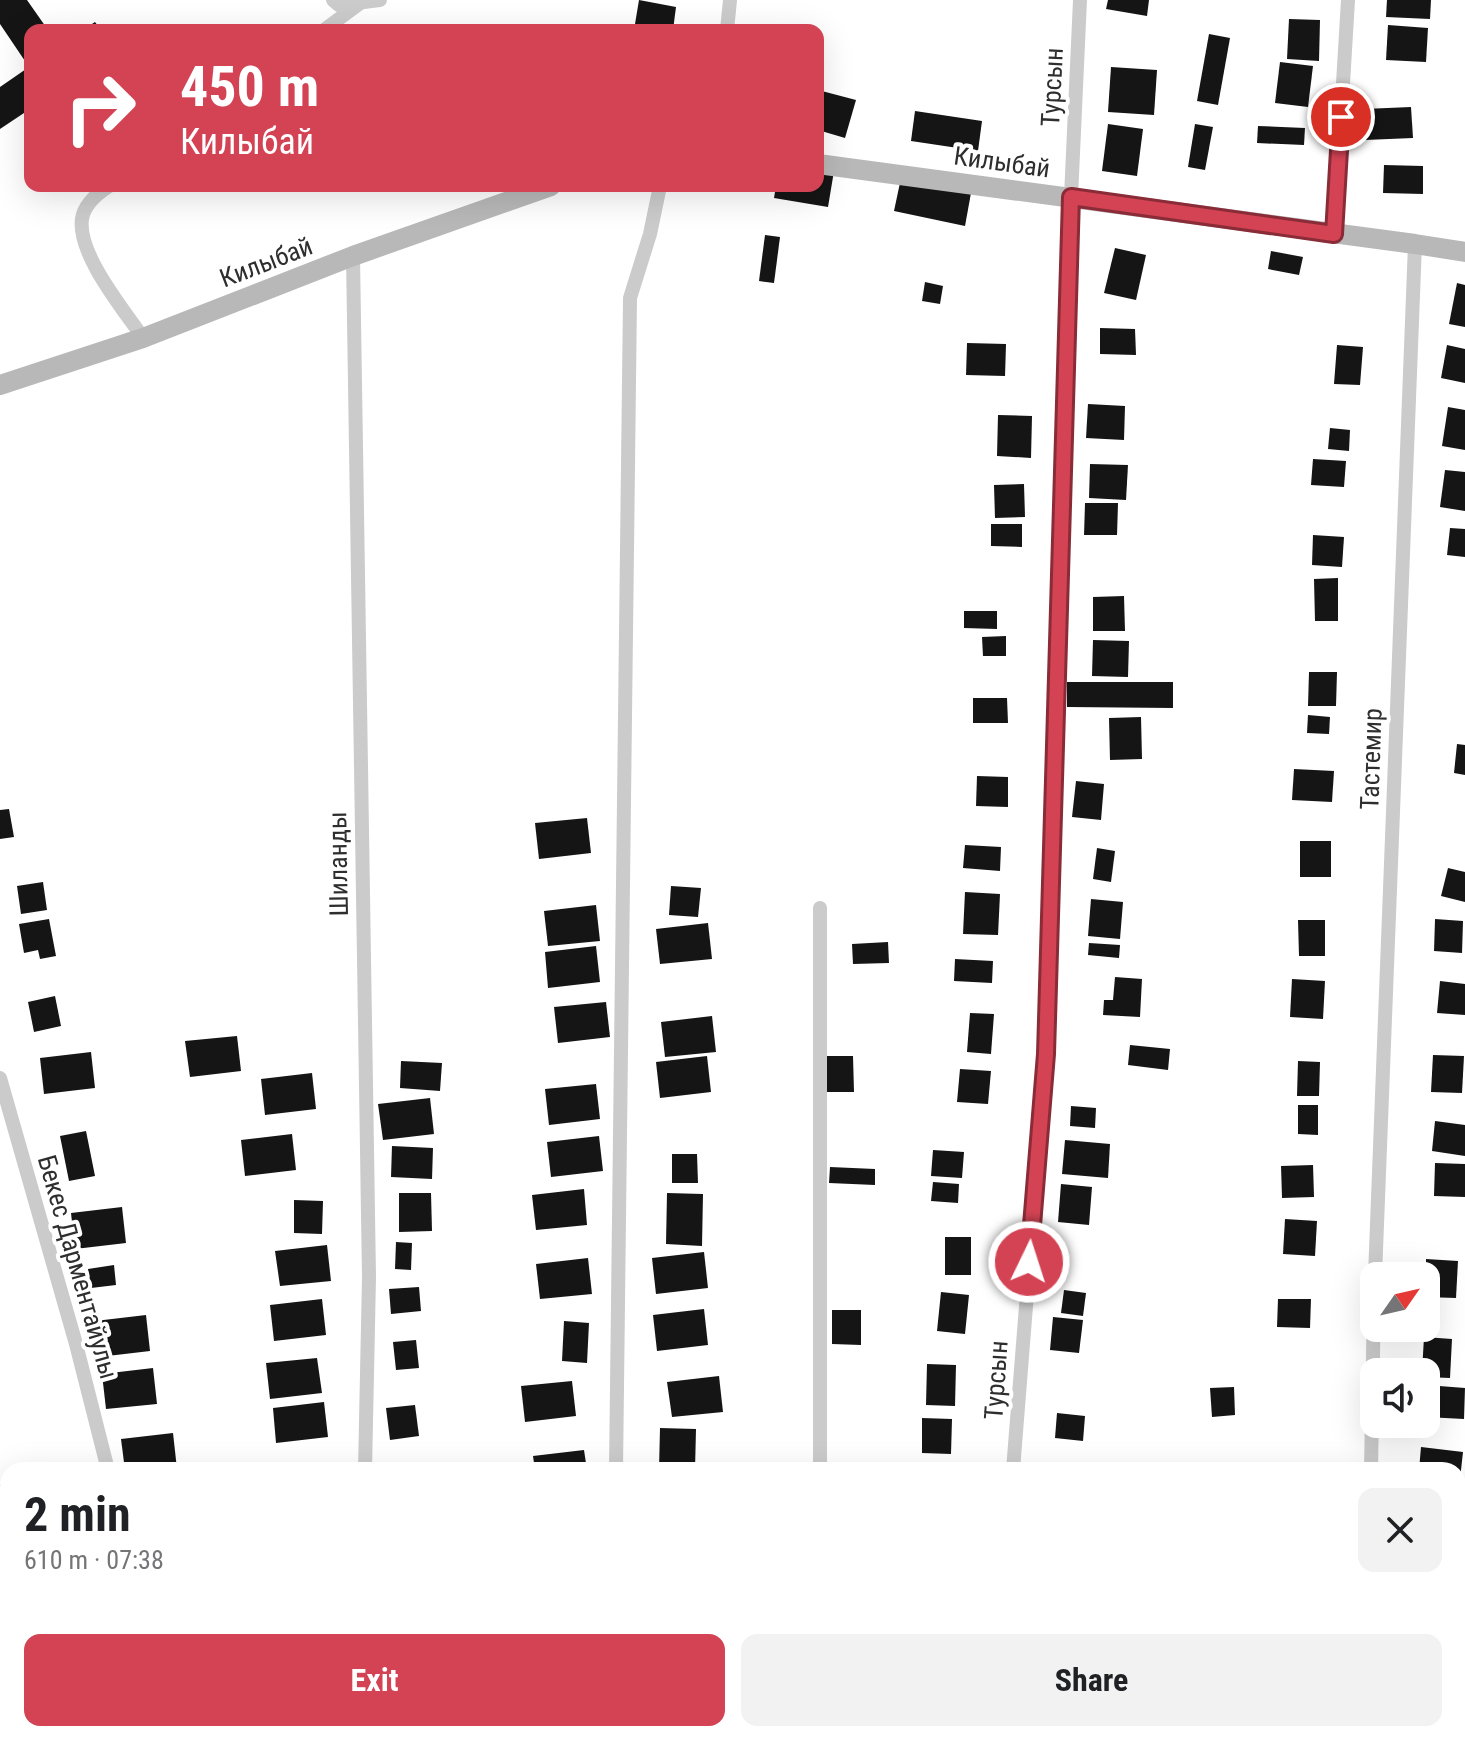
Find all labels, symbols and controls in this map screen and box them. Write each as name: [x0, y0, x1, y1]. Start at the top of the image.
street label: Турсын: [1035, 47, 1069, 127]
text: 450 m: [180, 54, 319, 120]
icon: right: [48, 56, 152, 160]
pin: [1307, 83, 1375, 151]
icon: arrive: [1319, 95, 1363, 139]
text: Килыбай: [180, 121, 314, 163]
street label: Килыбай: [952, 140, 1052, 184]
street label: Килыбай: [215, 231, 317, 293]
street label: Тастемир: [1354, 708, 1388, 810]
street label: Шиланды: [322, 811, 354, 917]
street label: Бекес Дарментайулы: [32, 1152, 124, 1382]
position arrow: [987, 1220, 1071, 1304]
north arrow: [1360, 1262, 1440, 1342]
map controls: [1360, 1262, 1440, 1438]
street label: Турсын: [978, 1339, 1014, 1421]
button: sound: [1360, 1358, 1440, 1438]
text: 2 min: [24, 1486, 131, 1543]
button: close: [1358, 1488, 1442, 1572]
text: 610 m · 07:38: [24, 1545, 164, 1575]
button: Exit: [24, 1634, 725, 1726]
button: Share: [741, 1634, 1442, 1726]

